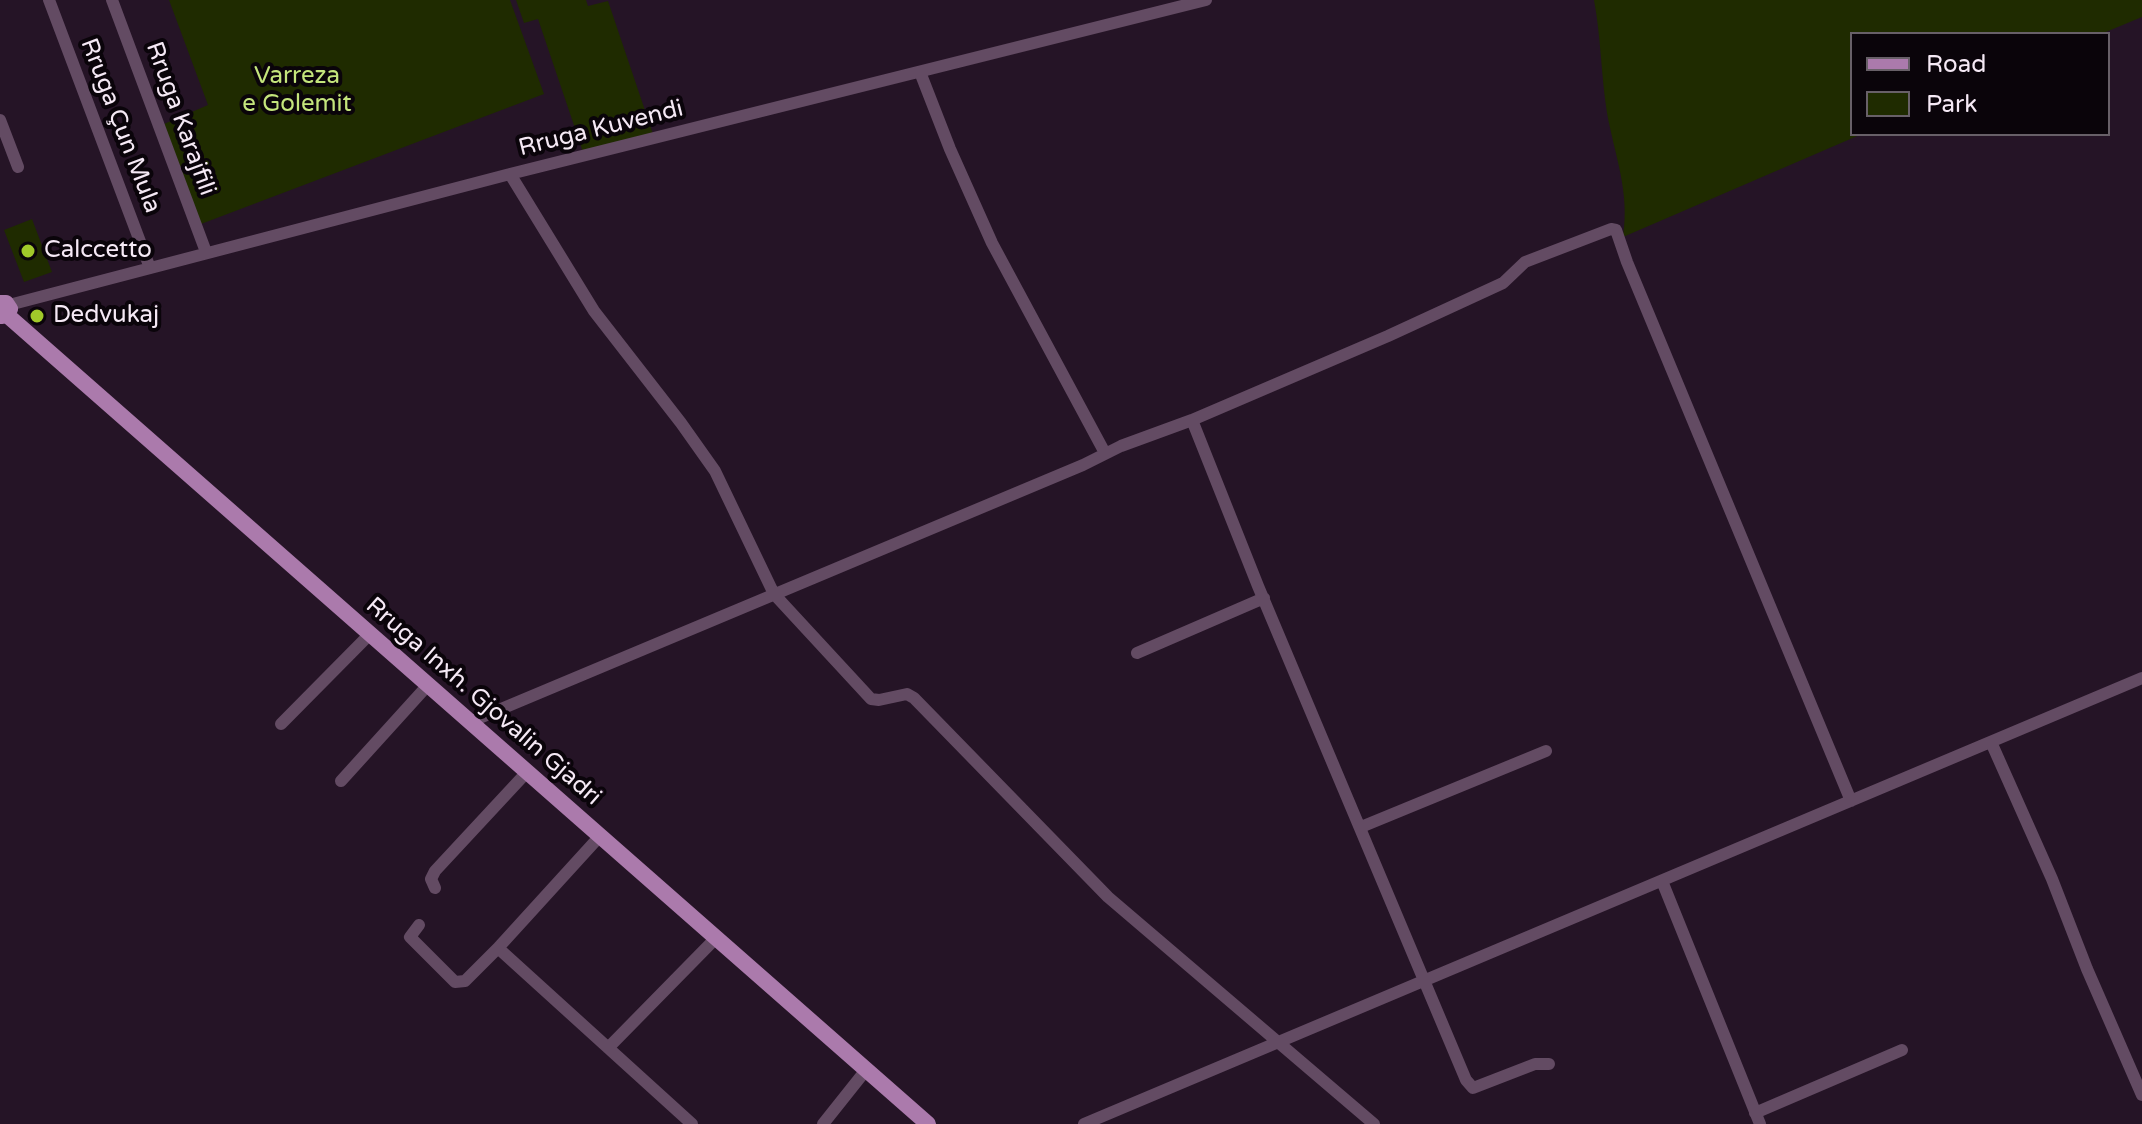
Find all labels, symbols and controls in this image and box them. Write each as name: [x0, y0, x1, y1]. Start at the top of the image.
legend: [1850, 32, 2110, 136]
street label: Rruga Çun Mula: [73, 35, 167, 217]
street label: Rruga Karajfili: [139, 38, 221, 200]
text: Road: [1926, 50, 1986, 79]
park label: Varreza e Golemit: [242, 63, 352, 119]
text: Park: [1926, 90, 1977, 119]
street label: Rruga Kuvendi: [516, 95, 686, 163]
place label: Calccetto: [44, 237, 152, 265]
marker: Calccetto: [19, 242, 37, 260]
place label: Dedvukaj: [53, 302, 159, 330]
marker: Dedvukaj: [28, 307, 46, 325]
street label: Rruga Inxh. Gjovalin Gjadri: [359, 592, 607, 812]

